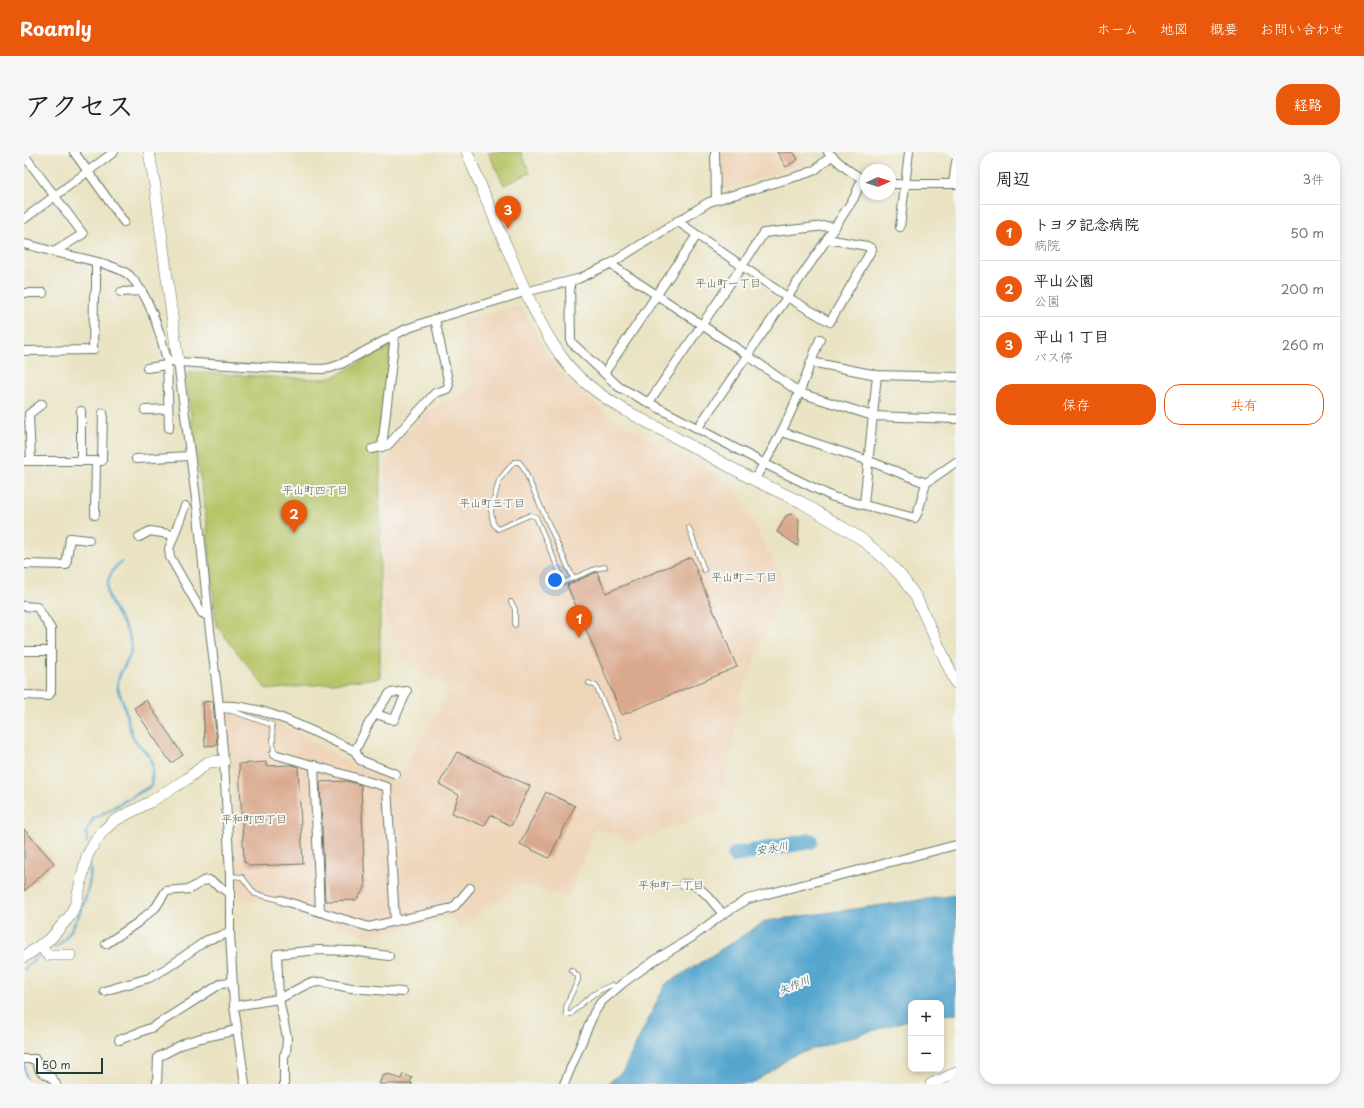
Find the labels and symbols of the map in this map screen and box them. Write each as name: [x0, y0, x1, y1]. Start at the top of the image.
north arrow: [860, 164, 896, 200]
pin: 3: [495, 196, 521, 229]
district label: 平山町一丁目: [695, 274, 761, 291]
district label: 平山町四丁目: [282, 481, 348, 498]
district label: 平山町三丁目: [459, 494, 525, 511]
pin: 2: [281, 500, 307, 533]
district label: 平山町二丁目: [711, 568, 777, 585]
your location: [545, 570, 565, 590]
pin: 1: [566, 605, 592, 638]
district label: 平和町四丁目: [221, 810, 287, 827]
water label: 安永川: [754, 836, 790, 859]
district label: 平和町一丁目: [638, 876, 704, 893]
water label: 矢作川: [775, 970, 812, 999]
scale bar: [36, 1056, 103, 1075]

